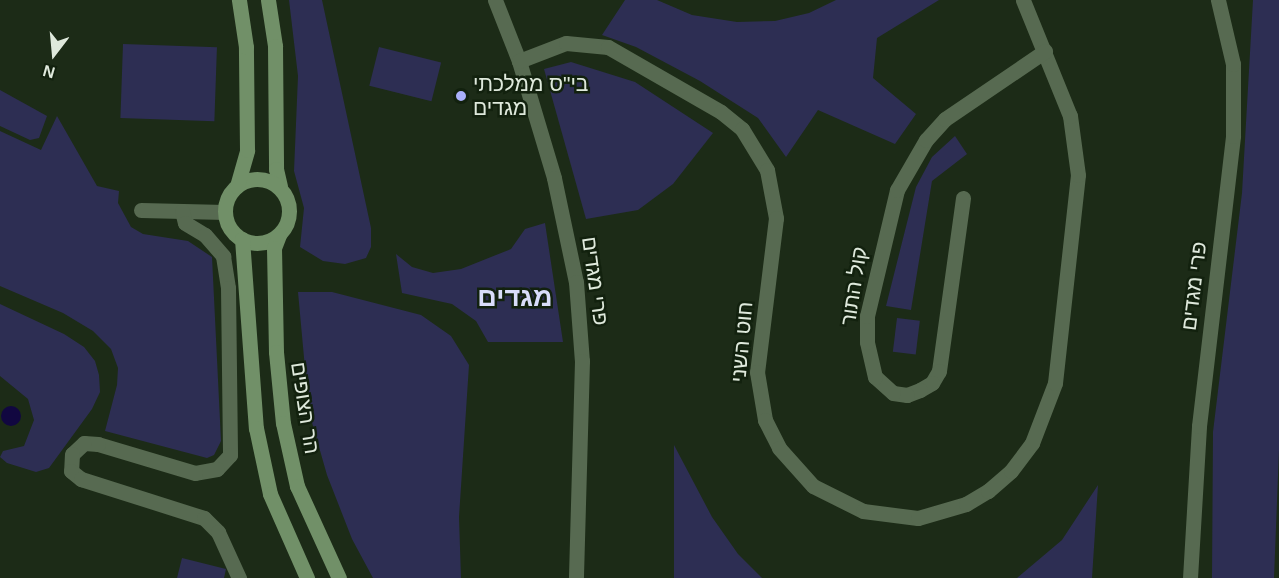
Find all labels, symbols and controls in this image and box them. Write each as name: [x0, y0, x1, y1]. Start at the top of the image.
north arrow: [24, 24, 84, 84]
text: N: [41, 62, 57, 82]
place label: בי"ס ממלכתי מגדים: [473, 71, 588, 121]
marker: בי"ס ממלכתי מגדים: [454, 89, 468, 103]
street label: פרי מגדים: [576, 235, 614, 327]
street label: פרי מגדים: [1176, 240, 1212, 332]
street label: קול התור: [835, 245, 873, 327]
district label: מגדים: [477, 282, 553, 314]
street label: חוט השני: [726, 301, 758, 383]
street label: הר הצופים: [285, 360, 325, 456]

